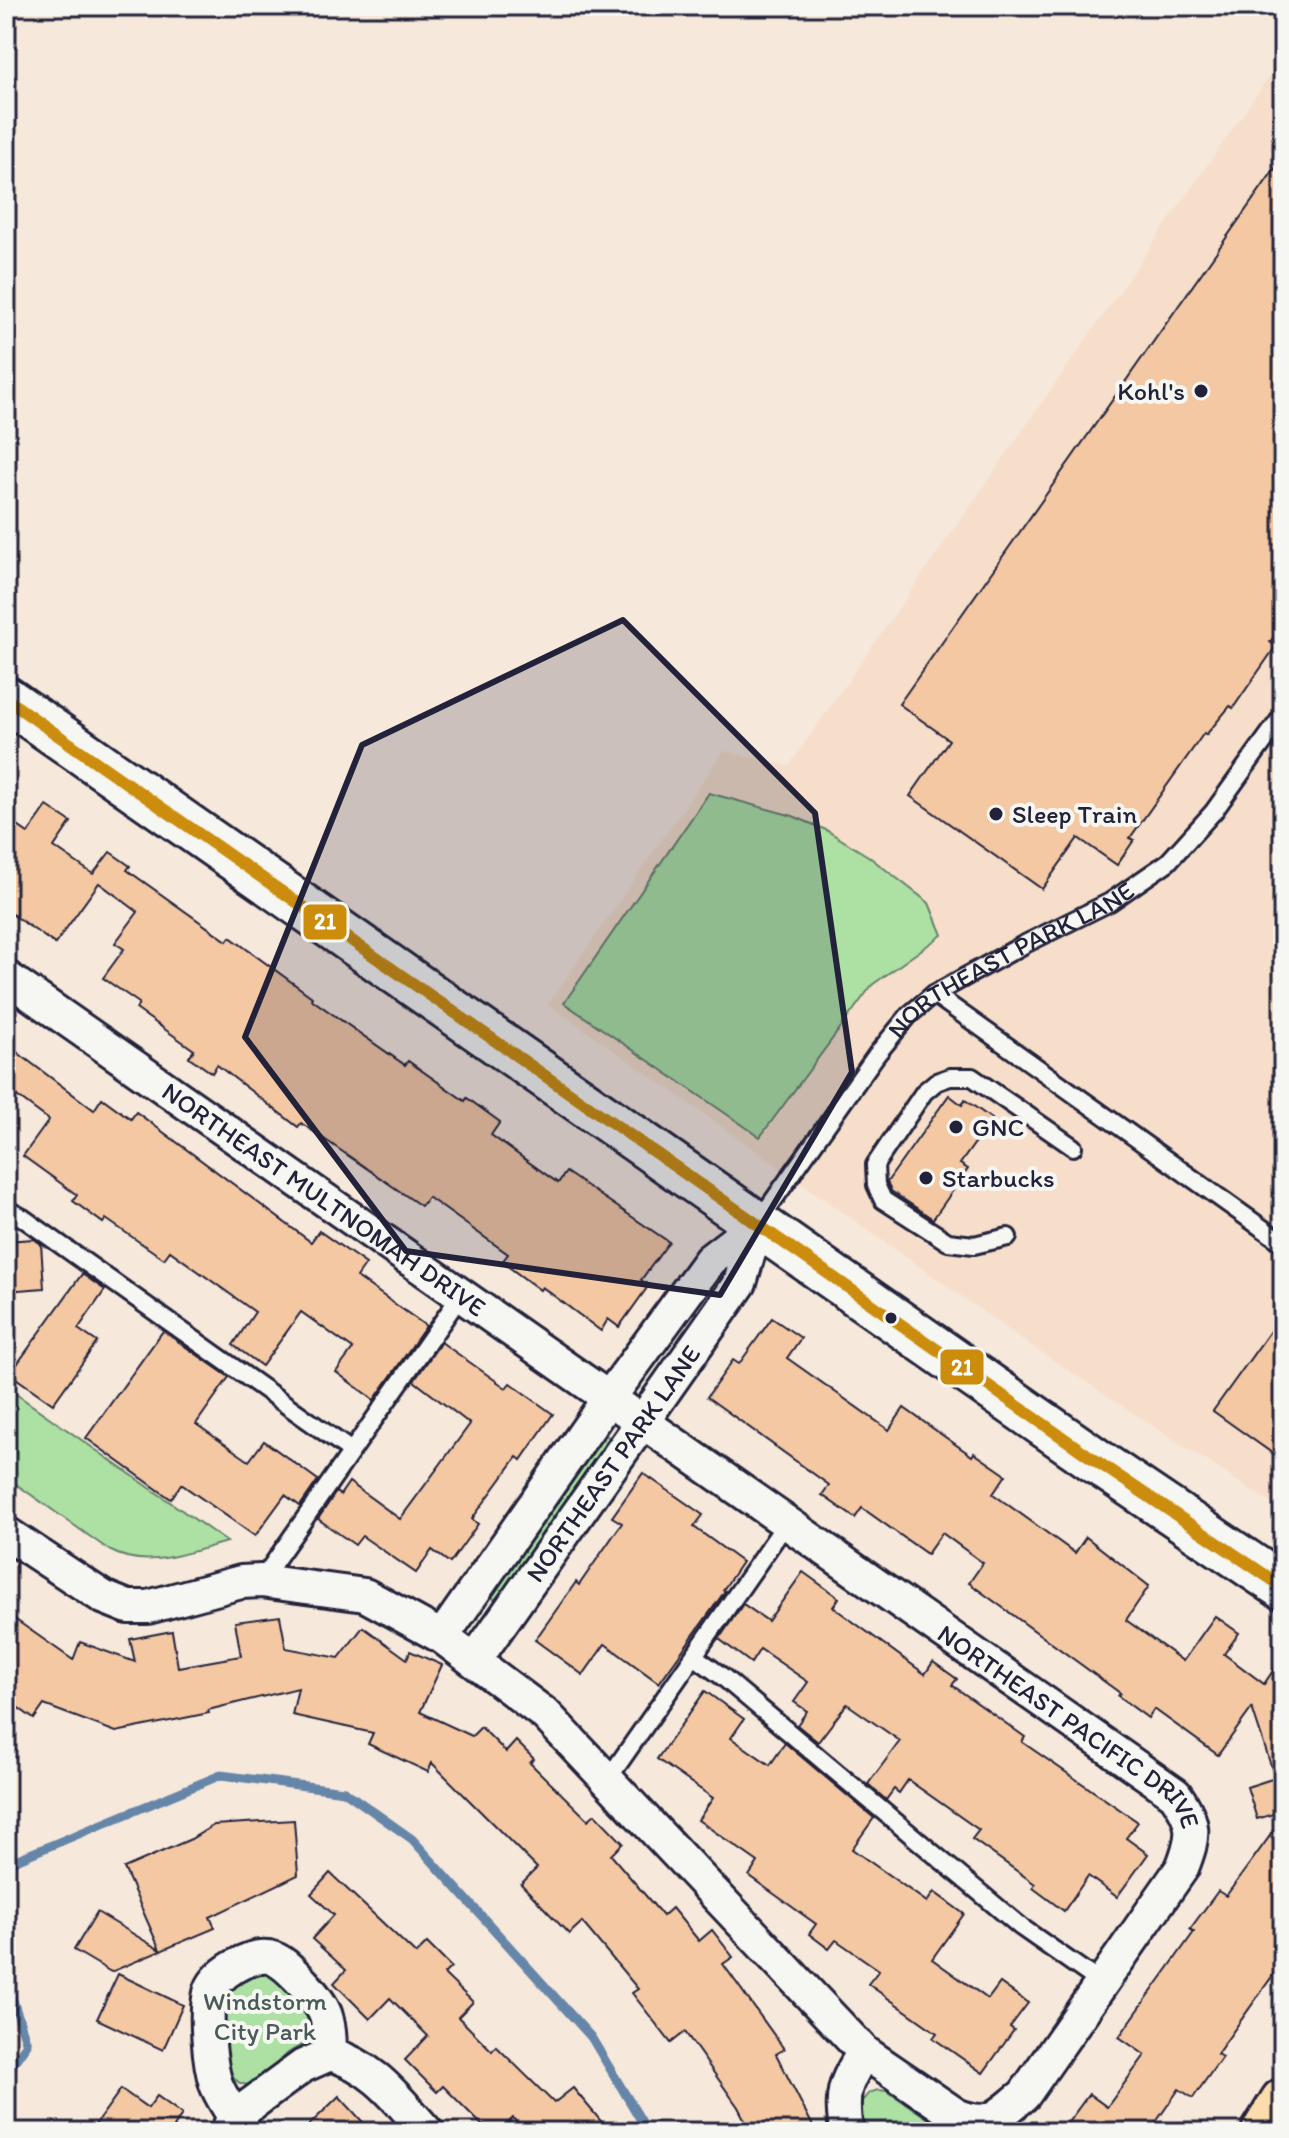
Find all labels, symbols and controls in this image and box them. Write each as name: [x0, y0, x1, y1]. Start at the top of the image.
place label: Kohl's: [1117, 375, 1185, 407]
marker: Kohl's: [1192, 382, 1210, 400]
place label: Sleep Train: [1012, 798, 1137, 830]
marker: Sleep Train: [987, 805, 1005, 823]
street label: NORTHEAST PARK LANE: [880, 874, 1140, 1045]
line badge: 21: [302, 903, 348, 941]
text: 21: [314, 908, 337, 935]
street label: NORTHEAST MULTNOMAH DRIVE: [156, 1075, 492, 1323]
place label: GNC: [972, 1111, 1024, 1143]
marker: GNC: [947, 1118, 965, 1136]
place label: Starbucks: [942, 1162, 1055, 1194]
marker: Starbucks: [917, 1169, 935, 1187]
unlabelled marker: [883, 1310, 899, 1326]
street label: NORTHEAST PARK LANE: [519, 1339, 707, 1588]
line badge: 21: [939, 1348, 985, 1386]
text: 21: [951, 1354, 974, 1381]
street label: NORTHEAST PACIFIC DRIVE: [932, 1617, 1207, 1832]
park label: Windstorm City Park: [203, 1985, 327, 2047]

